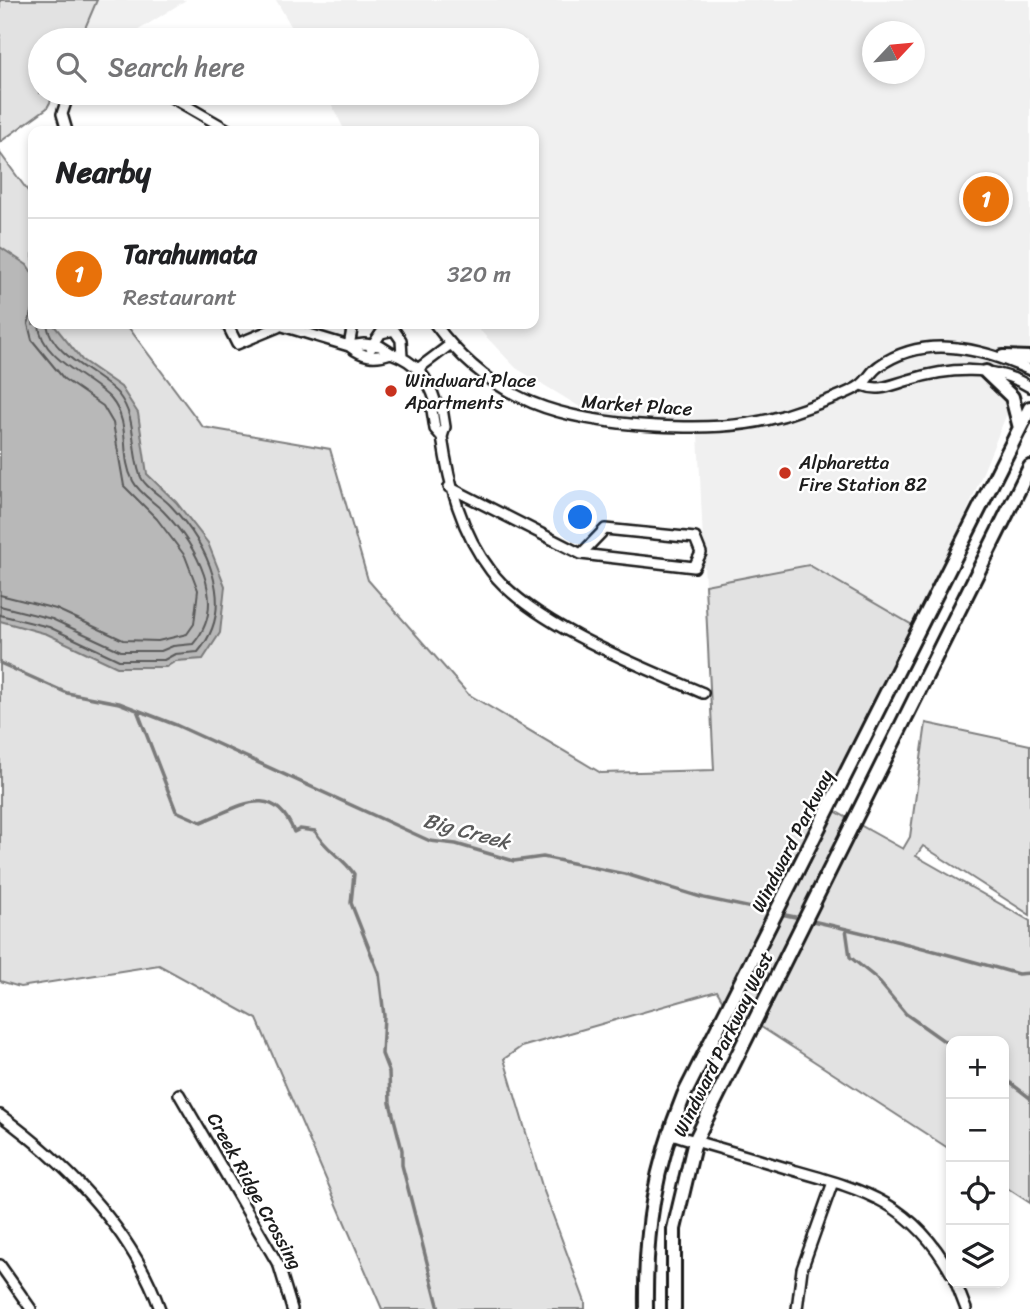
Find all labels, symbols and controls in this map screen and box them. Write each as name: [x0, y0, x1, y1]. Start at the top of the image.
north arrow: [862, 21, 925, 84]
search box: [28, 28, 539, 105]
text: Search here: [108, 44, 245, 90]
icon: search: [52, 48, 90, 86]
text: Nearby: [56, 145, 151, 199]
pin: 1: [963, 173, 1009, 225]
text: Tarahumata: [123, 231, 257, 277]
text: 1: [74, 254, 84, 295]
text: 320 m: [447, 254, 511, 295]
text: Restaurant: [123, 277, 237, 318]
place label: Windward Place Apartments: [404, 364, 537, 419]
marker: Windward Place Apartments: [383, 383, 399, 399]
street label: Market Place: [580, 385, 694, 425]
place label: Alpharetta Fire Station 82: [798, 446, 927, 501]
marker: Alpharetta Fire Station 82: [777, 465, 793, 481]
your location: [563, 500, 597, 534]
street label: Windward Parkway: [742, 763, 842, 918]
water label: Big Creek: [419, 801, 517, 861]
street label: Windward Parkway West: [664, 945, 782, 1143]
map controls: [946, 1036, 1009, 1288]
button: +: [946, 1036, 1009, 1099]
button: −: [946, 1099, 1009, 1162]
street label: Creek Ridge Crossing: [198, 1106, 312, 1276]
button: locate: [946, 1162, 1009, 1225]
button: layers: [946, 1225, 1009, 1288]

